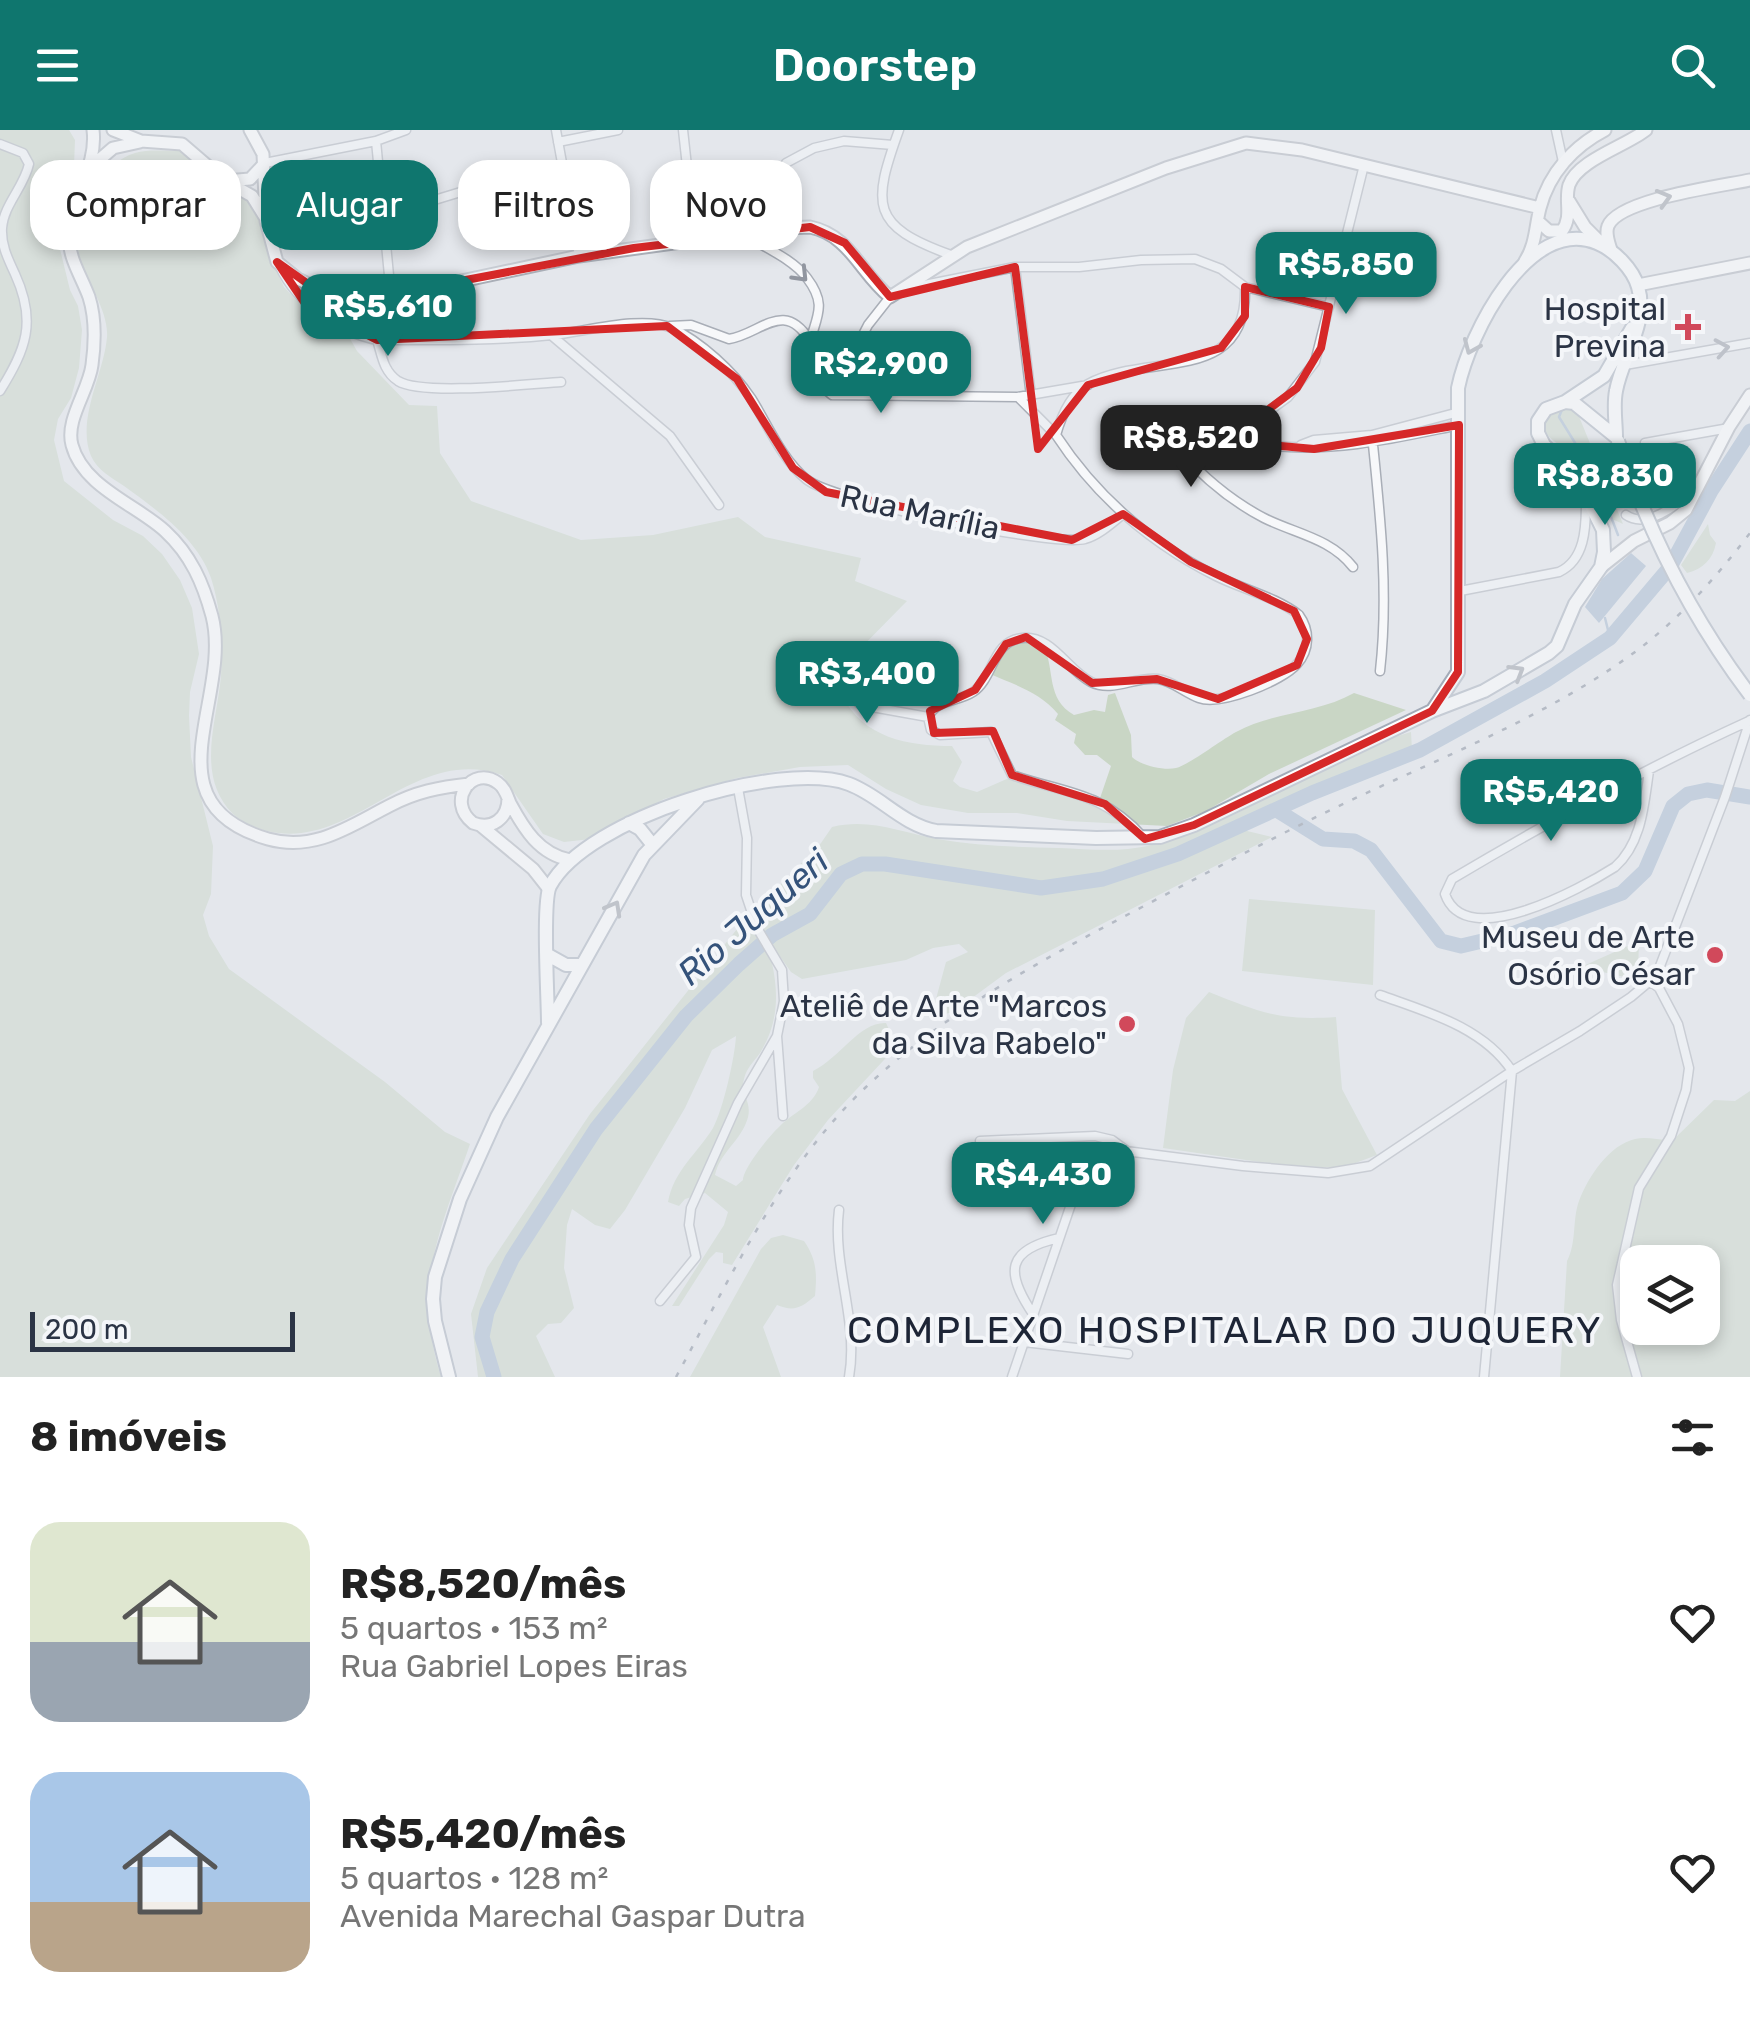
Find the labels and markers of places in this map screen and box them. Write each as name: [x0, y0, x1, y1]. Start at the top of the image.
pin: R$5,850: [1254, 232, 1438, 317]
pin: R$5,610: [296, 274, 480, 359]
place label: Hospital Previna: [1544, 290, 1666, 365]
marker: Hospital Previna: [1675, 314, 1701, 340]
pin: R$2,900: [789, 331, 973, 416]
pin: R$8,520: [1099, 405, 1283, 490]
pin: R$8,830: [1513, 443, 1697, 528]
pin: R$3,400: [775, 641, 959, 726]
pin: R$5,420: [1459, 759, 1643, 844]
place label: Museu de Arte Osório César: [1481, 918, 1695, 993]
marker: Museu de Arte Osório César: [1704, 944, 1726, 966]
place label: Ateliê de Arte "Marcos da Silva Rabelo": [780, 987, 1107, 1062]
marker: Ateliê de Arte "Marcos da Silva Rabelo": [1116, 1013, 1138, 1035]
pin: R$4,430: [951, 1142, 1135, 1227]

